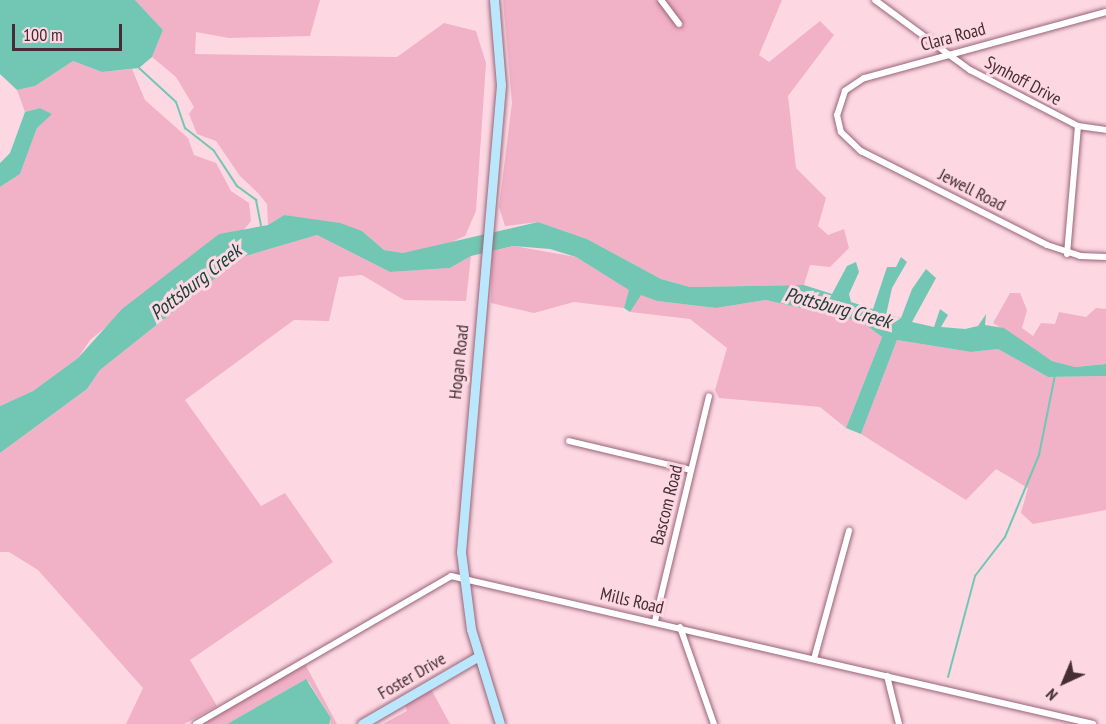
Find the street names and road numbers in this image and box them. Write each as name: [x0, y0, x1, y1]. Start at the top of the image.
street label: Clara Road: [918, 18, 988, 56]
street label: Synhoff Drive: [981, 52, 1065, 110]
street label: Jewell Road: [935, 164, 1009, 216]
street label: Hogan Road: [444, 324, 474, 400]
street label: Bascom Road: [647, 463, 687, 547]
street label: Mills Road: [598, 583, 666, 619]
street label: Foster Drive: [374, 648, 450, 704]

